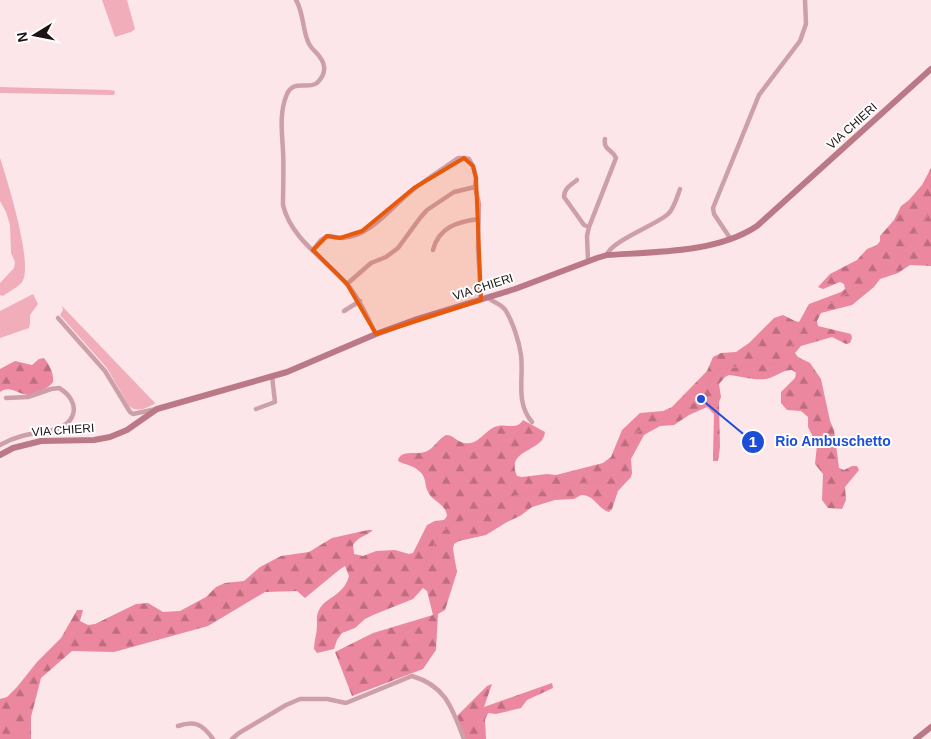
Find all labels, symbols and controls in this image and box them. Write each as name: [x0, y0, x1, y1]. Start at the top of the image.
north arrow: [10, 10, 60, 60]
text: N: [13, 31, 31, 44]
street label: VIA CHIERI: [824, 100, 880, 152]
street label: VIA CHIERI: [451, 271, 515, 303]
street label: VIA CHIERI: [31, 421, 95, 439]
callout: Rio Ambuschetto: [740, 427, 901, 456]
text: 1: [749, 433, 757, 450]
text: Rio Ambuschetto: [775, 433, 891, 449]

